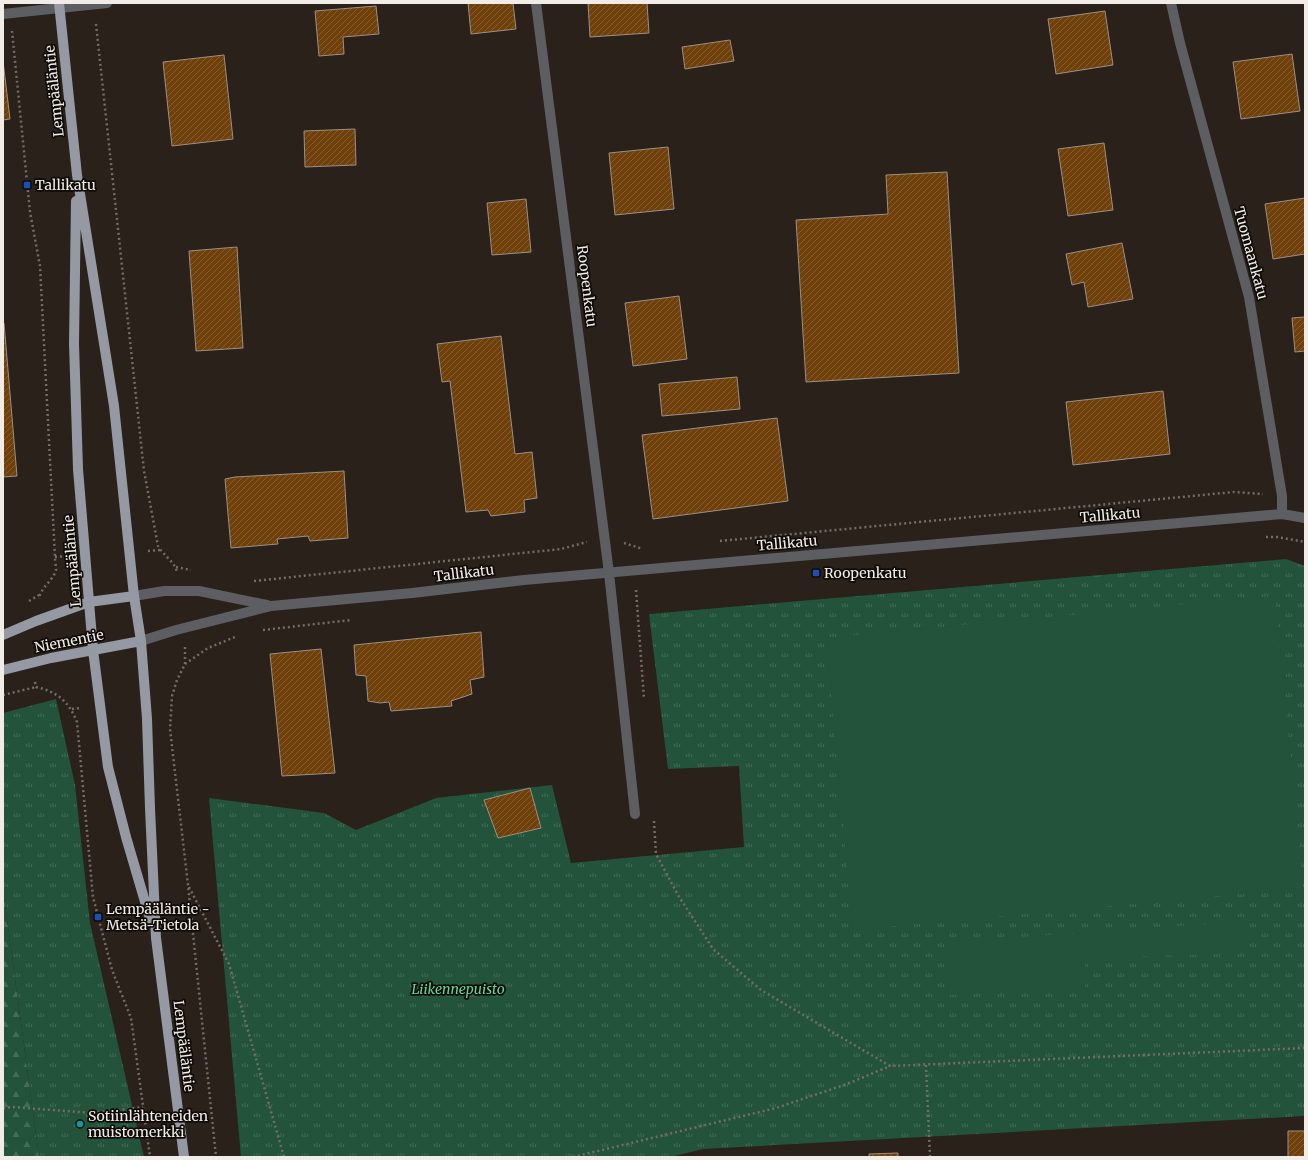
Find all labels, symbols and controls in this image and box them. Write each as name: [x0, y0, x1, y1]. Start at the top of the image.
street label: Lempääläntie: [40, 44, 68, 138]
place label: Tallikatu: [35, 176, 96, 194]
marker: Tallikatu: [22, 180, 32, 190]
street label: Tuomaankatu: [1230, 205, 1272, 302]
street label: Roopenkatu: [573, 244, 601, 328]
street label: Tallikatu: [1079, 503, 1141, 527]
street label: Lempääläntie: [59, 514, 85, 608]
street label: Tallikatu: [756, 531, 818, 555]
street label: Tallikatu: [433, 560, 495, 586]
place label: Roopenkatu: [824, 564, 907, 582]
marker: Roopenkatu: [811, 568, 821, 578]
street label: Niementie: [33, 625, 105, 657]
place label: Lempääläntie - Metsä-Tietola: [106, 900, 210, 934]
marker: Lempääläntie - Metsä-Tietola: [93, 912, 103, 922]
park label: Liikennepuisto: [411, 980, 505, 998]
street label: Lempääläntie: [169, 999, 199, 1093]
place label: Sotiinlähteneiden muistomerkki: [88, 1107, 208, 1141]
marker: Sotiinlähteneiden muistomerkki: [75, 1119, 85, 1129]

